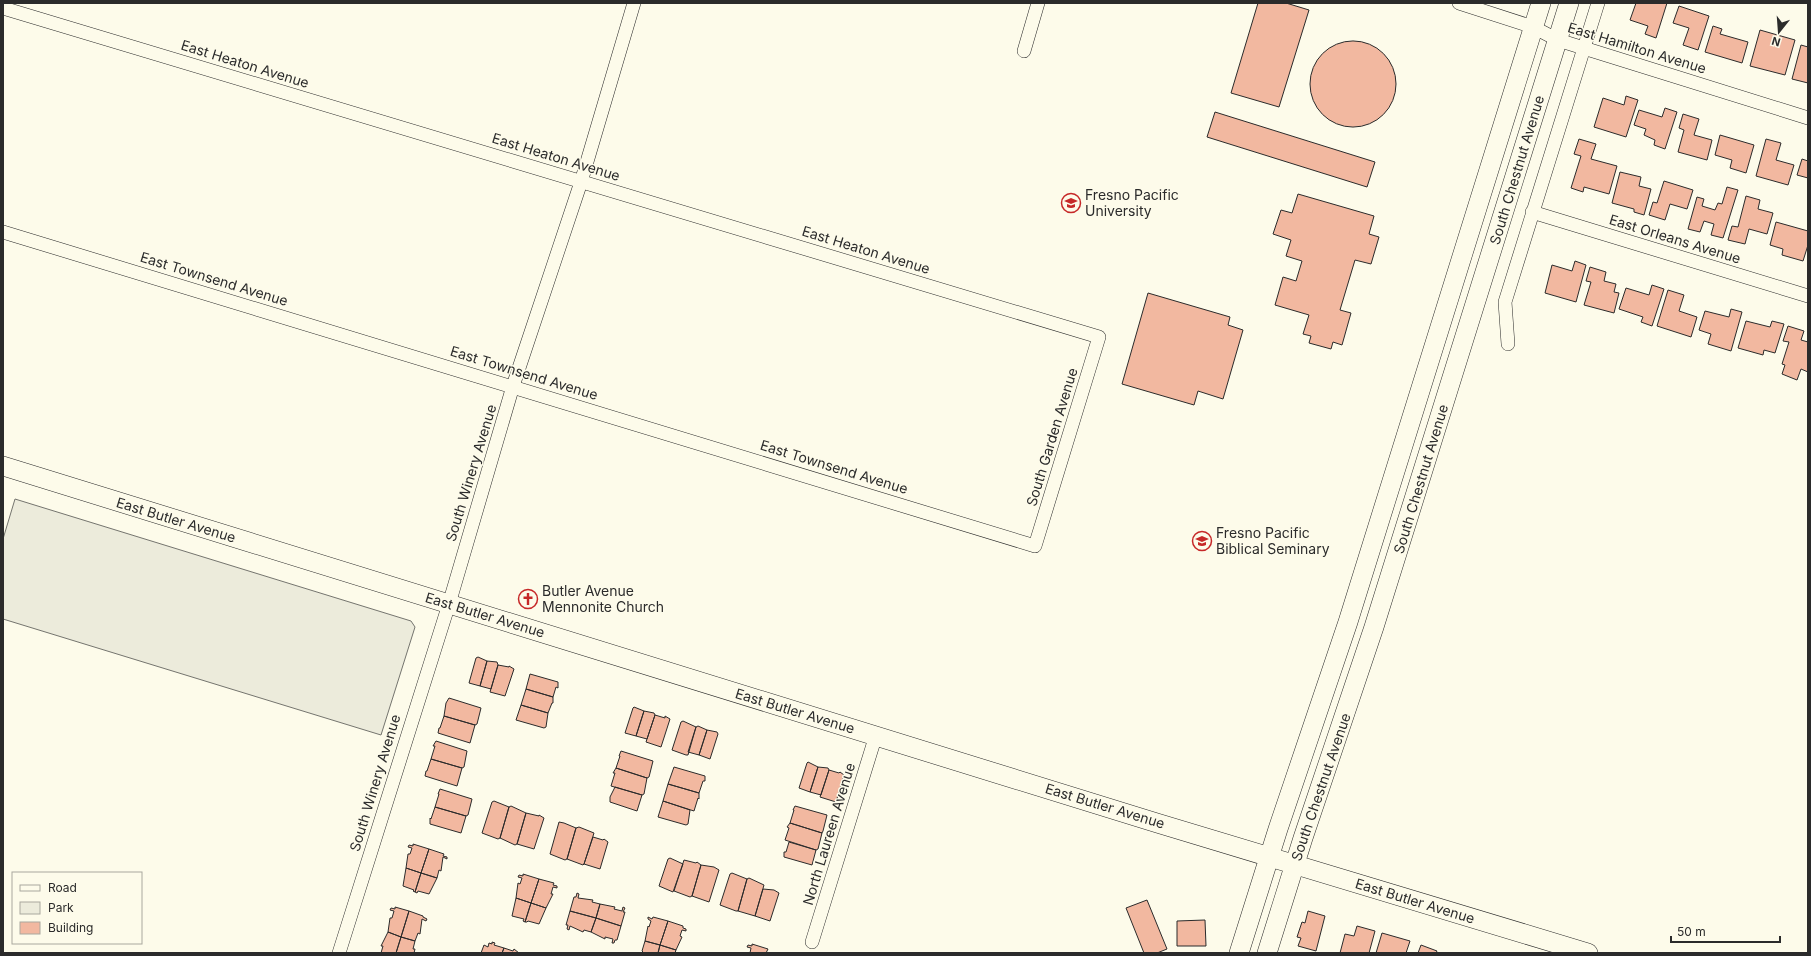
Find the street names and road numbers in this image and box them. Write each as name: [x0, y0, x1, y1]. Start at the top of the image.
street label: East Hamilton Avenue: [1566, 18, 1708, 77]
street label: East Heaton Avenue: [179, 36, 311, 91]
street label: South Chestnut Avenue: [1486, 93, 1547, 247]
street label: East Heaton Avenue: [490, 129, 622, 184]
street label: East Orleans Avenue: [1607, 210, 1743, 267]
street label: East Heaton Avenue: [800, 222, 932, 277]
street label: East Townsend Avenue: [138, 248, 290, 309]
street label: East Townsend Avenue: [448, 342, 600, 403]
street label: South Garden Avenue: [1022, 366, 1081, 508]
street label: South Winery Avenue: [442, 402, 499, 543]
street label: South Chestnut Avenue: [1390, 402, 1451, 556]
street label: East Townsend Avenue: [758, 436, 910, 497]
street label: East Butler Avenue: [114, 493, 238, 546]
street label: East Butler Avenue: [423, 588, 547, 641]
street label: East Butler Avenue: [733, 684, 857, 737]
street label: South Chestnut Avenue: [1287, 711, 1354, 863]
street label: South Winery Avenue: [346, 712, 403, 853]
street label: North Laureen Avenue: [799, 761, 858, 907]
street label: East Butler Avenue: [1043, 779, 1167, 832]
street label: East Butler Avenue: [1353, 874, 1477, 927]

